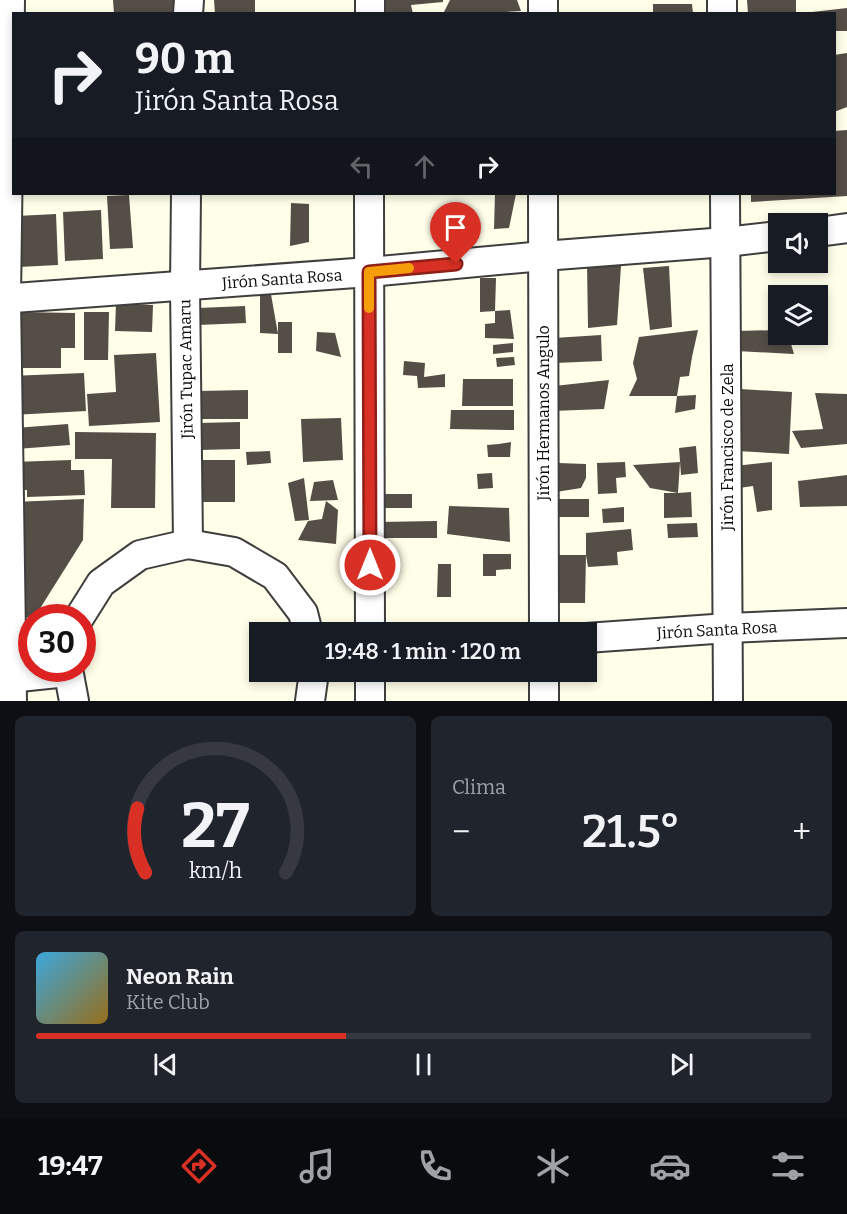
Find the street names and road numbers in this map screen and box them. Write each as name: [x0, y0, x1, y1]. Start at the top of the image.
street label: Jirón Santa Rosa: [220, 265, 343, 293]
street label: Jirón Tupac Amaru: [175, 299, 197, 440]
street label: Jirón Hermanos Angulo: [534, 325, 553, 502]
street label: Jirón Francisco de Zela: [718, 363, 737, 532]
street label: Jirón Santa Rosa: [655, 617, 778, 643]

